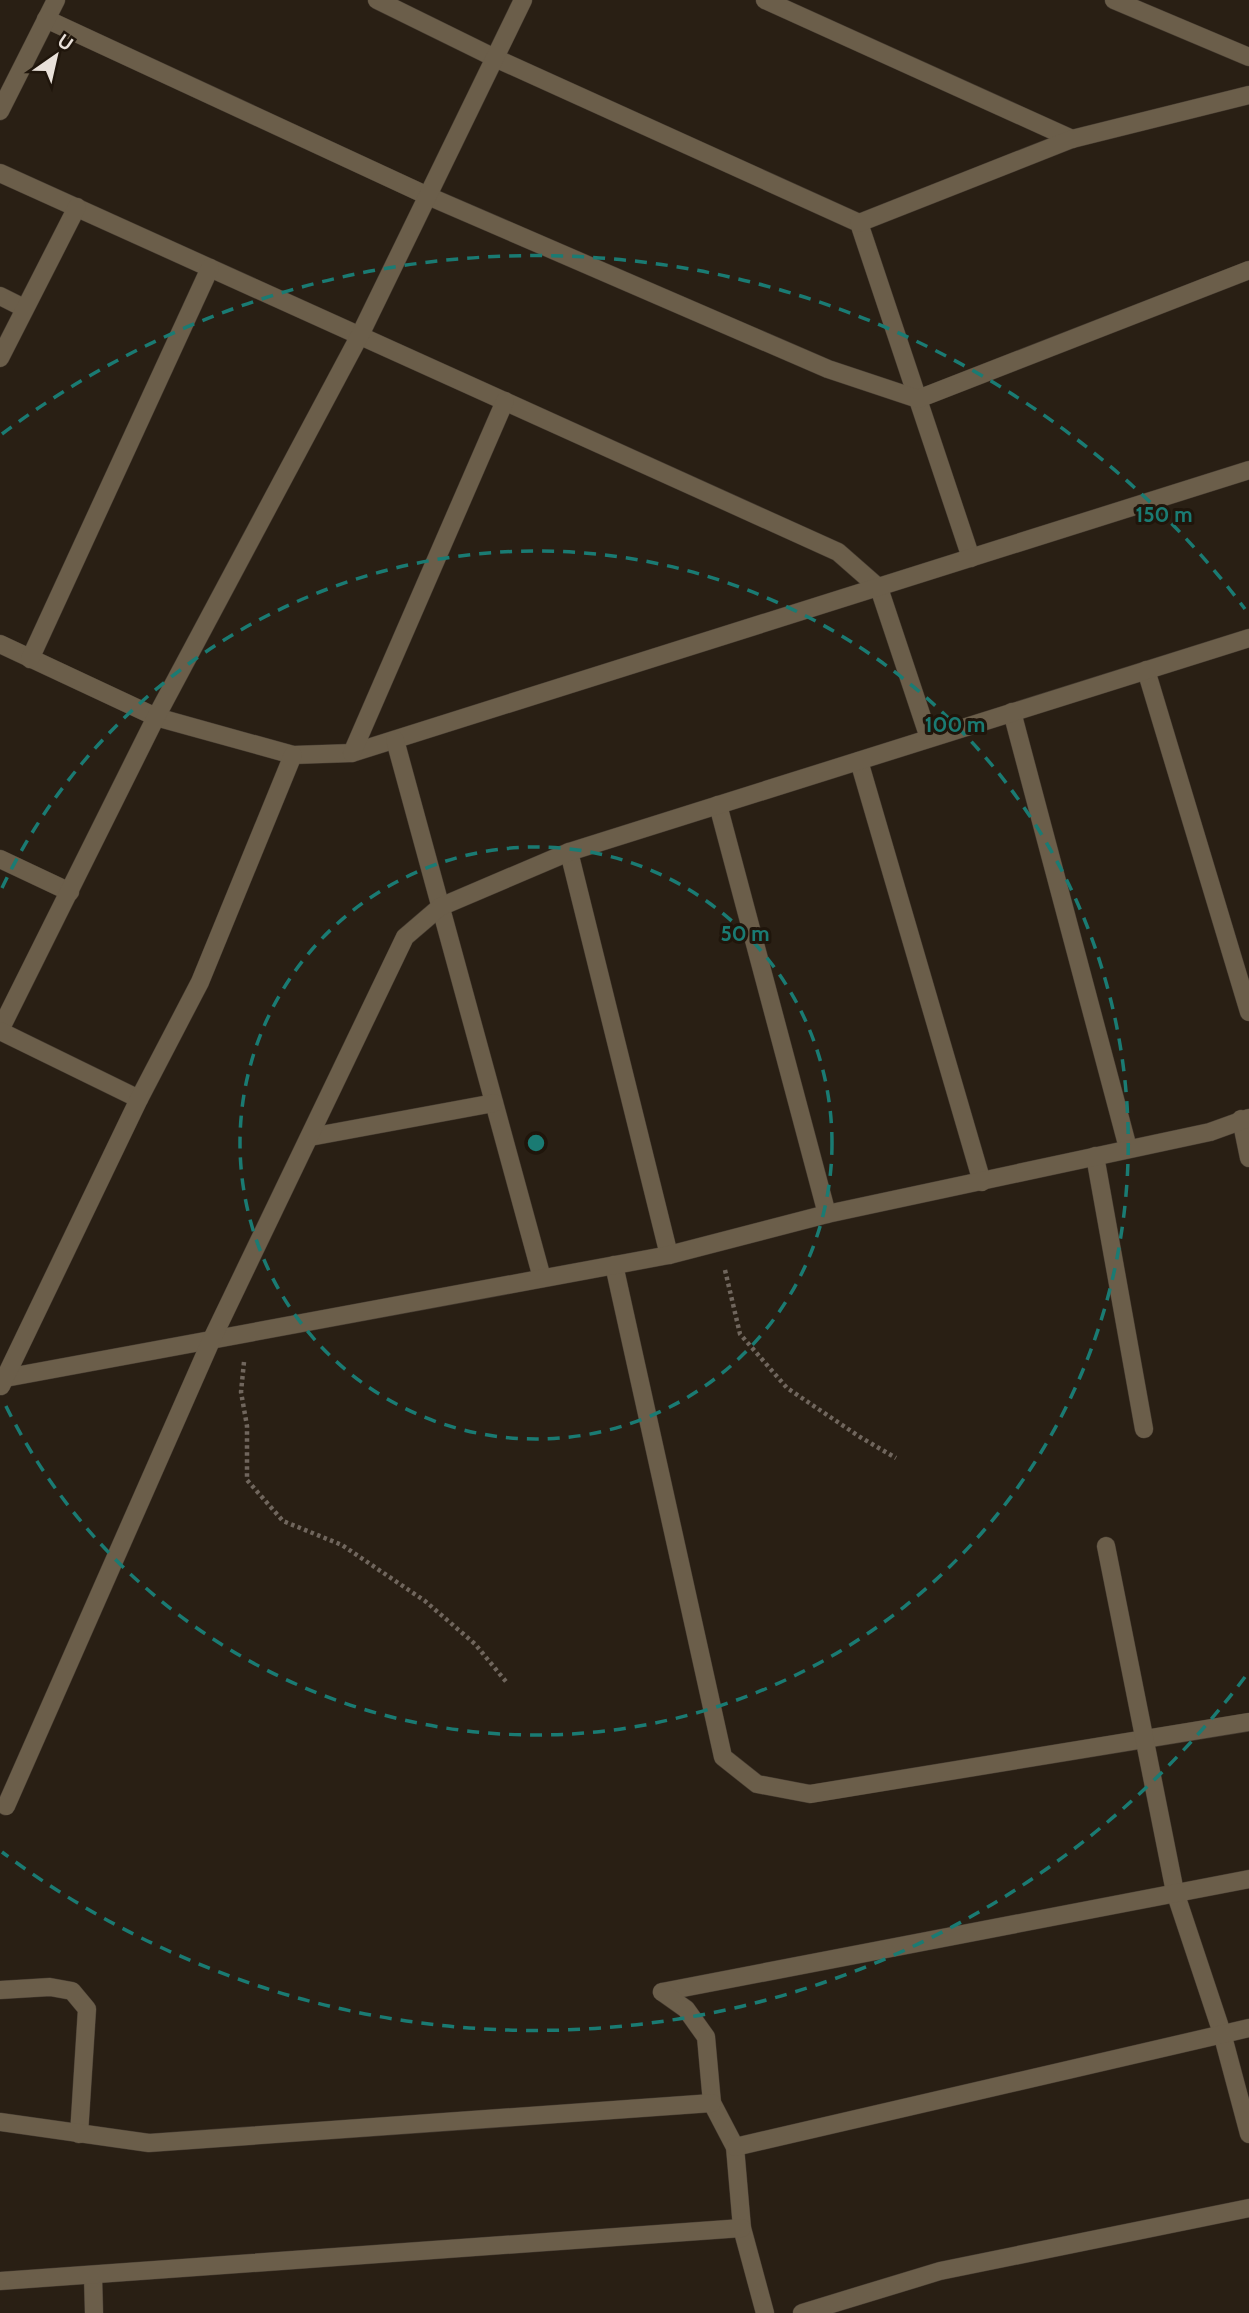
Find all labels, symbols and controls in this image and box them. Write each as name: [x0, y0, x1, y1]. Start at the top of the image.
north arrow: [21, 21, 91, 91]
text: U: [53, 29, 77, 56]
text: 150 m: [1136, 502, 1192, 527]
text: 100 m: [925, 712, 985, 737]
text: 50 m: [720, 921, 770, 946]
centre of rings: [524, 1131, 548, 1155]

